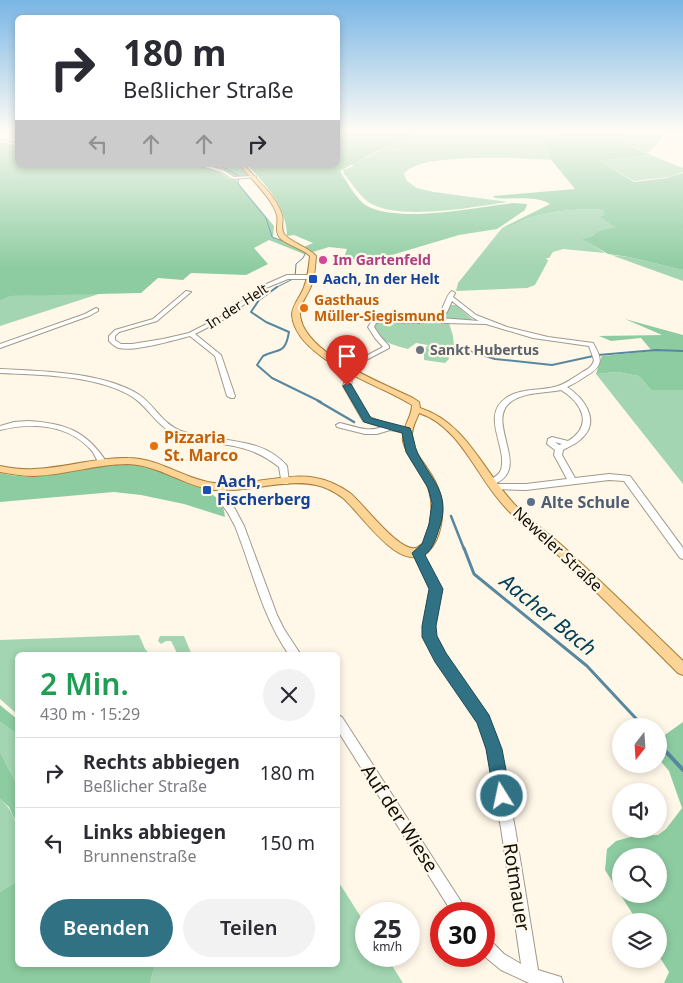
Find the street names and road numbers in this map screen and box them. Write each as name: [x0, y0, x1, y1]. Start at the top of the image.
street label: In der Helt: [202, 279, 271, 333]
street label: Neweler Straße: [508, 502, 608, 596]
street label: Auf der Wiese: [355, 759, 445, 877]
street label: Rotmauer: [497, 841, 537, 933]

